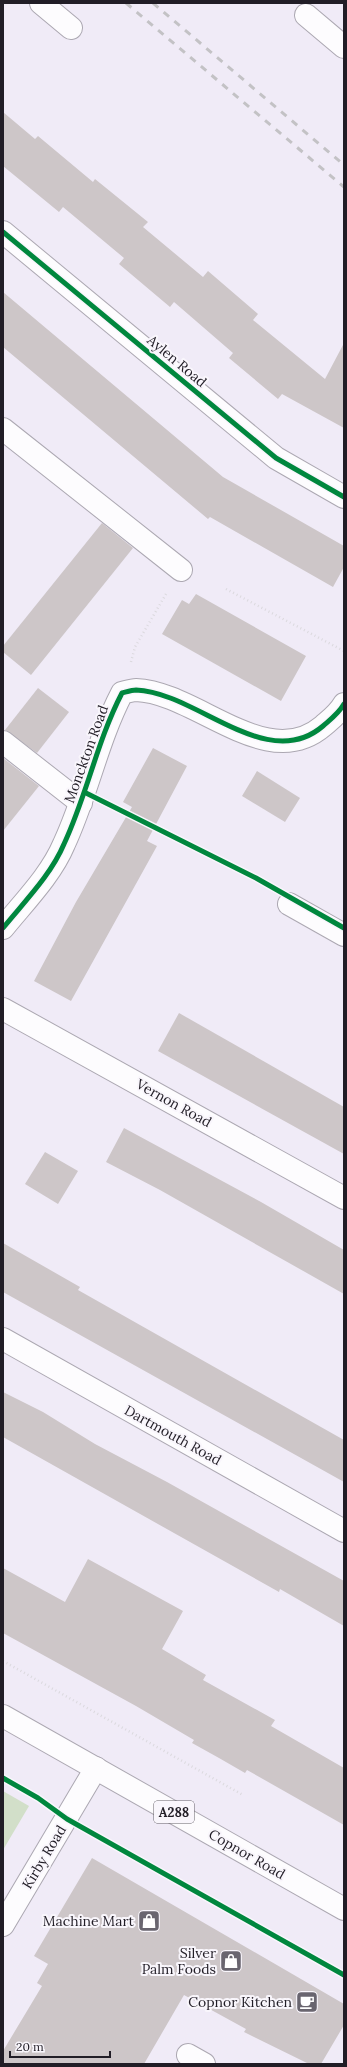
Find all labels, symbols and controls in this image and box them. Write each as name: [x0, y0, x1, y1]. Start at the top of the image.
street label: Aylen Road: [143, 330, 210, 391]
street label: Monckton Road: [60, 703, 112, 805]
street label: Vernon Road: [132, 1074, 215, 1131]
street label: Dartmouth Road: [121, 1401, 225, 1469]
road number: A288: [154, 1801, 194, 1823]
street label: Kirby Road: [18, 1822, 70, 1892]
street label: Copnor Road: [206, 1825, 288, 1883]
shop icon: Machine Mart: [136, 1908, 162, 1934]
place label: Machine Mart: [43, 1912, 135, 1930]
place label: Silver Palm Foods: [142, 1944, 216, 1978]
shop icon: Silver Palm Foods: [218, 1948, 244, 1974]
cafe icon: Copnor Kitchen: [294, 1989, 320, 2015]
place label: Copnor Kitchen: [188, 1993, 292, 2011]
scale bar: [10, 2033, 110, 2059]
text: 20 m: [16, 2039, 44, 2054]

